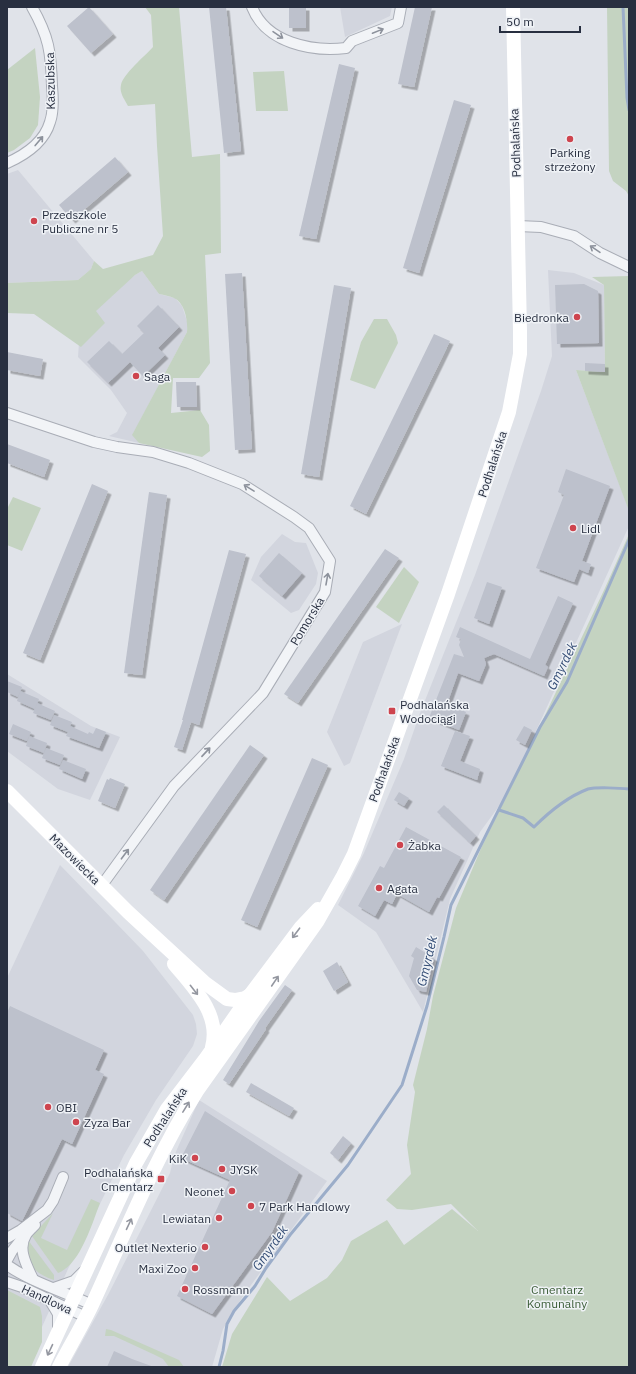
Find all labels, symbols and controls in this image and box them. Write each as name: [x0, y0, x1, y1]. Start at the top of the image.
scale bar: [500, 8, 580, 34]
text: 50 m: [506, 14, 534, 29]
one-way arrow: [371, 26, 383, 34]
one-way arrow: [272, 31, 283, 39]
street label: Kaszubska: [42, 52, 58, 110]
street label: Podhalańska: [506, 108, 524, 178]
marker: Parking strzeżony: [565, 134, 575, 144]
one-way arrow: [34, 136, 43, 147]
place label: Parking strzeżony: [544, 145, 596, 174]
place label: Przedszkole Publiczne nr 5: [42, 207, 118, 236]
marker: Przedszkole Publiczne nr 5: [29, 216, 39, 226]
one-way arrow: [589, 245, 600, 253]
place label: Biedronka: [514, 310, 570, 325]
marker: Biedronka: [572, 312, 582, 322]
place label: Saga: [144, 369, 171, 384]
marker: Saga: [131, 371, 141, 381]
street label: Podhalańska: [474, 428, 510, 499]
one-way arrow: [244, 484, 255, 492]
place label: Lidl: [581, 521, 600, 536]
marker: Lidl: [568, 523, 578, 533]
one-way arrow: [324, 573, 332, 586]
street label: Pomorska: [287, 594, 328, 648]
water label: Gmyrdek: [543, 639, 581, 693]
place label: Podhalańska Wodociągi: [400, 697, 470, 726]
marker: Podhalańska Wodociągi: [387, 706, 397, 716]
street label: Podhalańska: [365, 733, 403, 804]
one-way arrow: [201, 747, 210, 757]
street label: Mazowiecka: [46, 830, 104, 888]
place label: Żabka: [408, 838, 442, 853]
marker: Żabka: [395, 840, 405, 850]
one-way arrow: [121, 849, 130, 860]
place label: Agata: [387, 881, 419, 896]
marker: Agata: [374, 883, 384, 893]
one-way arrow: [292, 928, 300, 939]
water label: Gmyrdek: [413, 934, 441, 988]
one-way arrow: [271, 976, 279, 987]
one-way arrow: [190, 984, 199, 995]
street label: Podhalańska: [140, 1084, 190, 1150]
place label: OBI: [56, 1100, 77, 1115]
one-way arrow: [183, 1101, 191, 1113]
marker: OBI: [43, 1102, 53, 1112]
place label: Zyza Bar: [84, 1115, 131, 1130]
marker: Zyza Bar: [71, 1117, 81, 1127]
place label: KiK: [169, 1151, 187, 1166]
marker: KiK: [190, 1153, 200, 1163]
place label: JYSK: [230, 1162, 258, 1177]
marker: JYSK: [217, 1164, 227, 1174]
place label: Podhalańska Cmentarz: [84, 1165, 154, 1194]
marker: Podhalańska Cmentarz: [156, 1174, 166, 1184]
place label: Neonet: [185, 1184, 224, 1199]
marker: Neonet: [227, 1186, 237, 1196]
place label: 7 Park Handlowy: [259, 1199, 350, 1214]
marker: 7 Park Handlowy: [246, 1201, 256, 1211]
place label: Lewiatan: [163, 1211, 211, 1226]
marker: Lewiatan: [214, 1213, 224, 1223]
one-way arrow: [126, 1218, 133, 1230]
water label: Gmyrdek: [248, 1222, 292, 1274]
place label: Outlet Nexterio: [115, 1240, 197, 1255]
marker: Outlet Nexterio: [200, 1242, 210, 1252]
place label: Maxi Zoo: [139, 1261, 187, 1276]
marker: Maxi Zoo: [190, 1263, 200, 1273]
street label: Handlowa: [19, 1281, 75, 1317]
place label: Rossmann: [193, 1282, 249, 1297]
park label: Cmentarz Komunalny: [527, 1282, 587, 1311]
marker: Rossmann: [180, 1284, 190, 1294]
one-way arrow: [46, 1344, 53, 1356]

